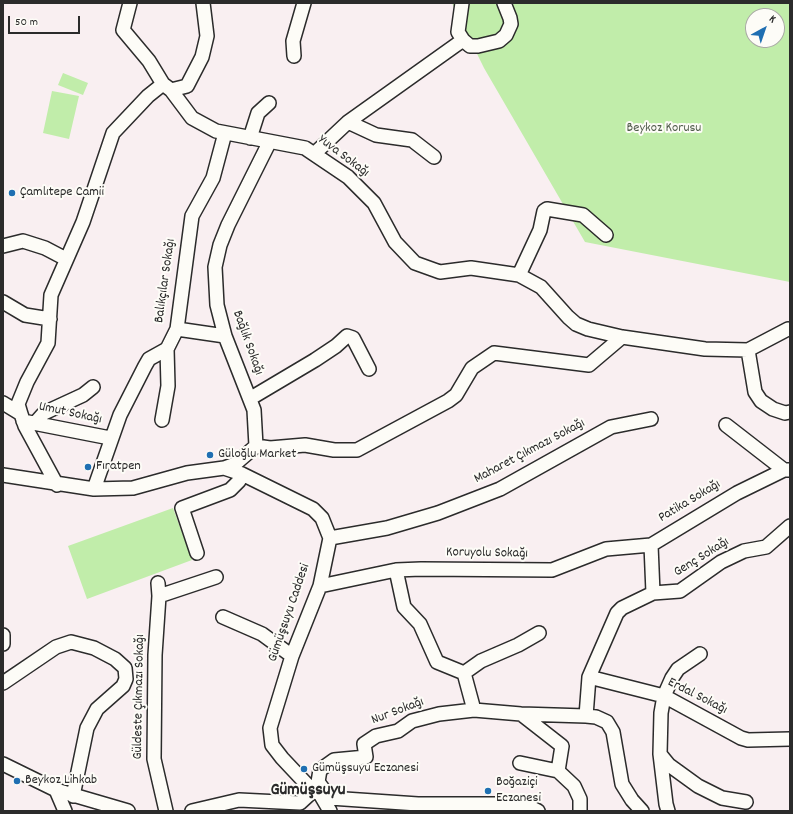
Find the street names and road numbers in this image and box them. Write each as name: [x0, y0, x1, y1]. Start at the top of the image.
street label: Yuva Sokağı: [314, 132, 372, 182]
street label: Balıkçılar Sokağı: [152, 238, 180, 324]
street label: Bağlık Sokağı: [228, 308, 266, 378]
street label: Umut Sokağı: [37, 399, 103, 429]
street label: Maharet Çıkmazı Sokağı: [472, 416, 588, 488]
street label: Patika Sokağı: [656, 477, 724, 527]
street label: Genç Sokağı: [671, 534, 733, 582]
street label: Koruyolu Sokağı: [446, 545, 528, 563]
street label: Gümüşsuyu Caddesi: [265, 562, 315, 664]
street label: Güldeste Çıkmazı Sokağı: [131, 634, 149, 760]
street label: Erdal Sokağı: [664, 675, 730, 719]
street label: Nur Sokağı: [369, 694, 427, 730]

